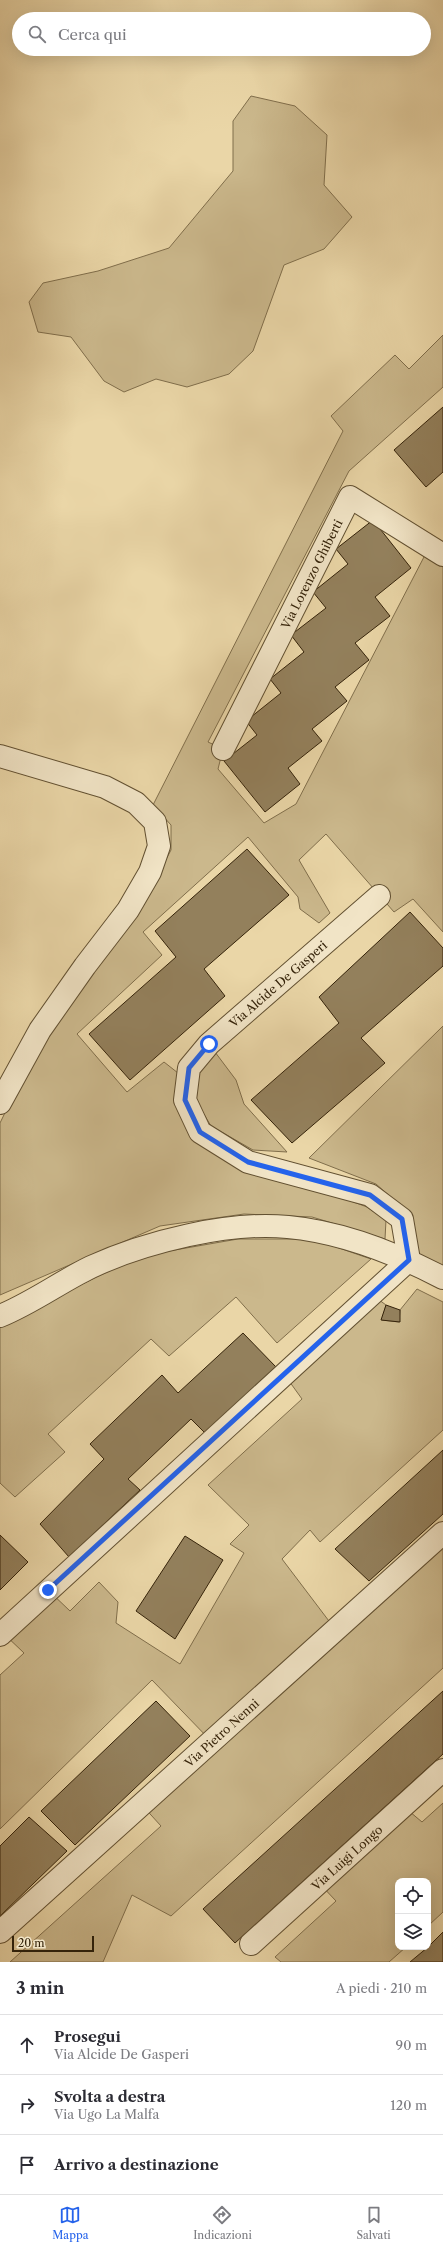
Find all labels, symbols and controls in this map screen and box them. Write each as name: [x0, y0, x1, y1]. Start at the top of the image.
search box: [12, 12, 431, 56]
icon: search: [26, 23, 48, 45]
text: Cerca qui: [58, 25, 127, 44]
street label: Via Lorenzo Ghiberti: [277, 516, 345, 632]
street label: Via Alcide De Gasperi: [225, 937, 330, 1031]
route start: [200, 1035, 218, 1053]
route end: [39, 1581, 57, 1599]
street label: Via Pietro Nenni: [180, 1695, 262, 1771]
street label: Via Luigi Longo: [307, 1822, 385, 1894]
map controls: [395, 1878, 431, 1950]
button: locate: [395, 1878, 431, 1914]
button: layers: [395, 1914, 431, 1950]
scale bar: [12, 1934, 94, 1953]
text: 20 m: [18, 1936, 44, 1950]
text: 3 min: [16, 1978, 65, 1998]
text: A piedi · 210 m: [336, 1980, 427, 1996]
text: Prosegui: [54, 2027, 121, 2046]
icon: ahead: [16, 2034, 38, 2056]
text: 90 m: [396, 2037, 427, 2053]
text: Via Alcide De Gasperi: [54, 2046, 189, 2062]
text: Svolta a destra: [54, 2087, 165, 2106]
icon: right: [16, 2094, 38, 2116]
text: 120 m: [390, 2097, 427, 2113]
text: Via Ugo La Malfa: [54, 2106, 159, 2122]
icon: arrive: [16, 2154, 38, 2176]
text: Arrivo a destinazione: [54, 2155, 219, 2174]
tab: Mappa: [52, 2204, 89, 2242]
tab: Indicazioni: [193, 2204, 252, 2242]
tab: Salvati: [356, 2204, 391, 2242]

